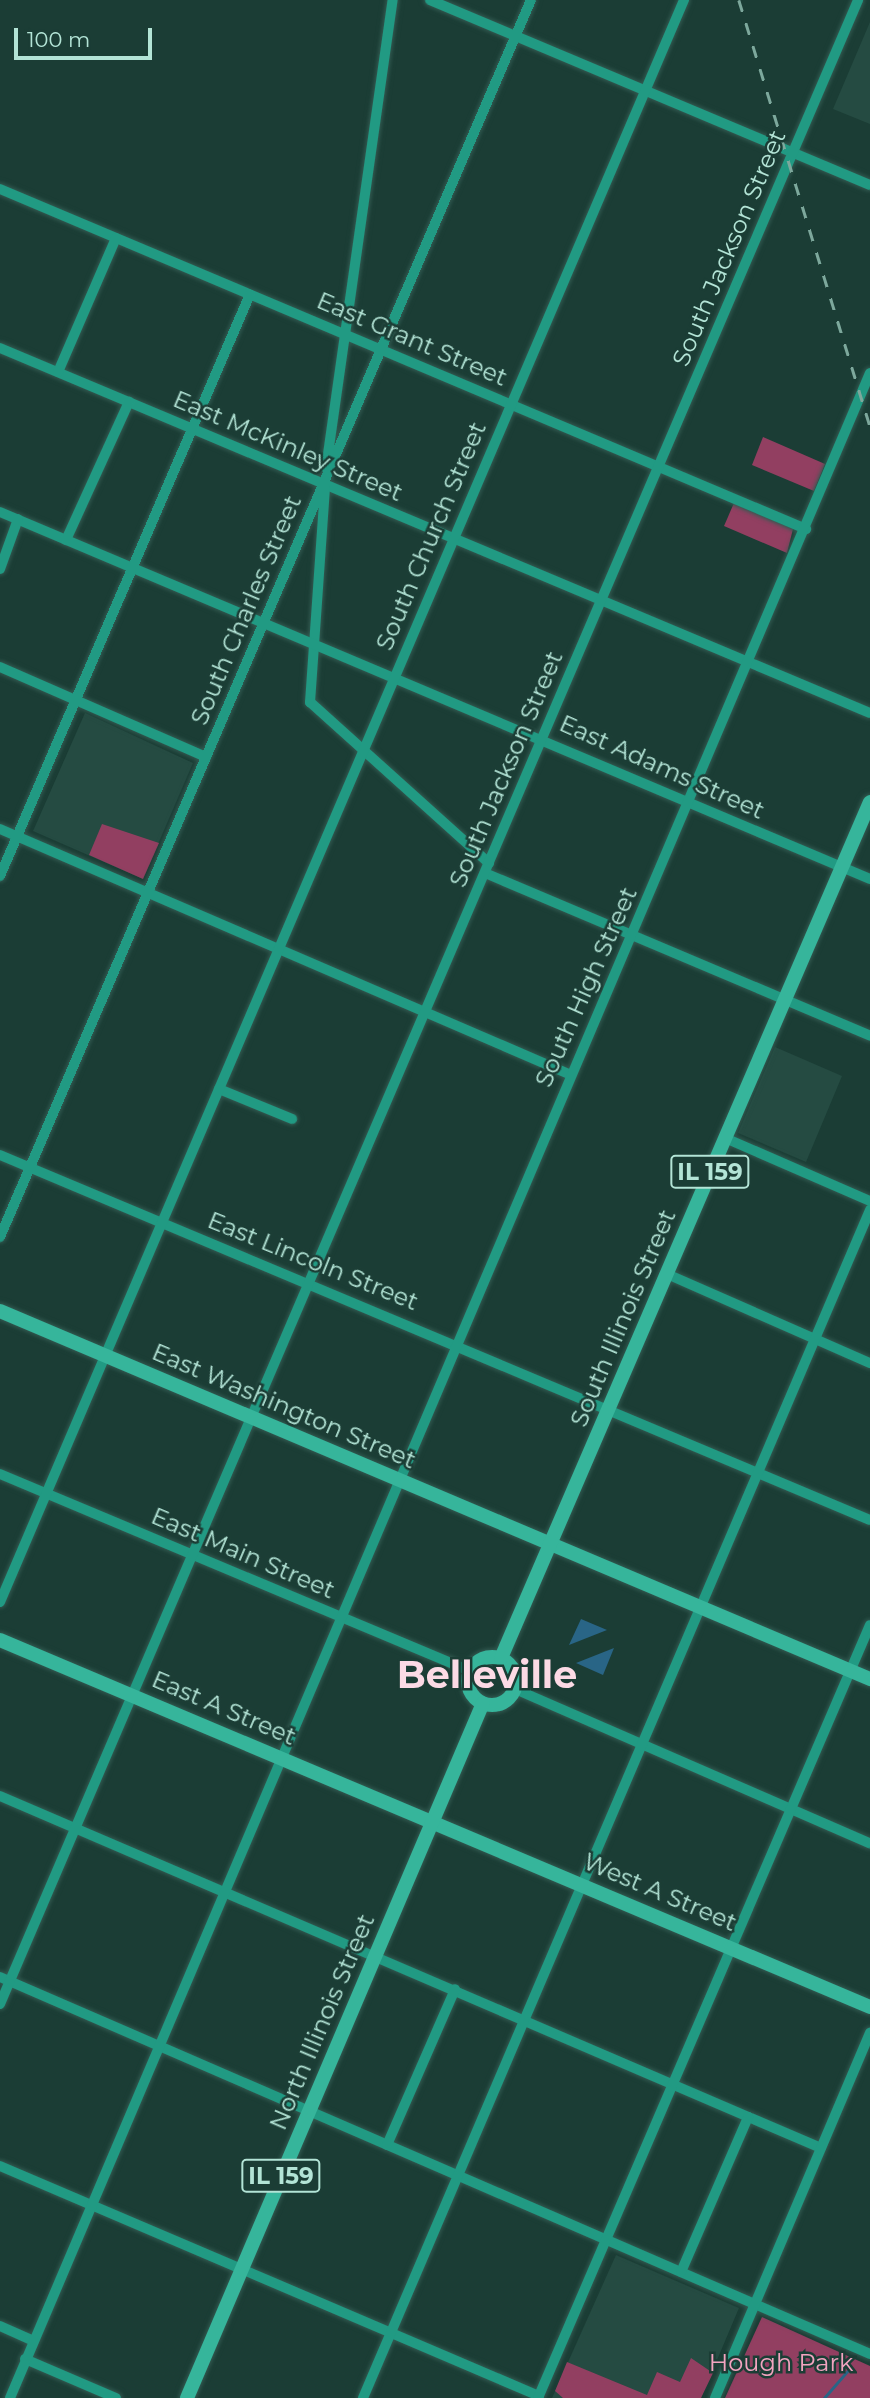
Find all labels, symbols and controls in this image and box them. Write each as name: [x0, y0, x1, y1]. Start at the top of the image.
scale bar: [18, 14, 156, 58]
text: 100 m: [27, 27, 90, 52]
street label: South Jackson Street: [666, 126, 792, 370]
street label: East Grant Street: [313, 286, 511, 392]
street label: East McKinley Street: [169, 385, 407, 507]
street label: South Church Street: [370, 417, 492, 655]
street label: South Charles Street: [185, 491, 307, 729]
street label: South Jackson Street: [443, 647, 569, 891]
street label: East Adams Street: [555, 709, 769, 825]
street label: South High Street: [529, 883, 643, 1091]
road number: IL 159: [670, 1152, 750, 1191]
street label: South Illinois Street: [564, 1205, 682, 1431]
street label: East Lincoln Street: [204, 1206, 422, 1316]
street label: East Washington Street: [148, 1337, 420, 1475]
street label: East Main Street: [147, 1501, 339, 1605]
district label: Belleville: [397, 1652, 577, 1698]
street label: East A Street: [148, 1665, 300, 1751]
street label: West A Street: [579, 1847, 741, 1937]
street label: North Illinois Street: [263, 1910, 381, 2134]
road number: IL 159: [241, 2156, 321, 2196]
park label: Hough Park: [709, 2349, 853, 2377]

